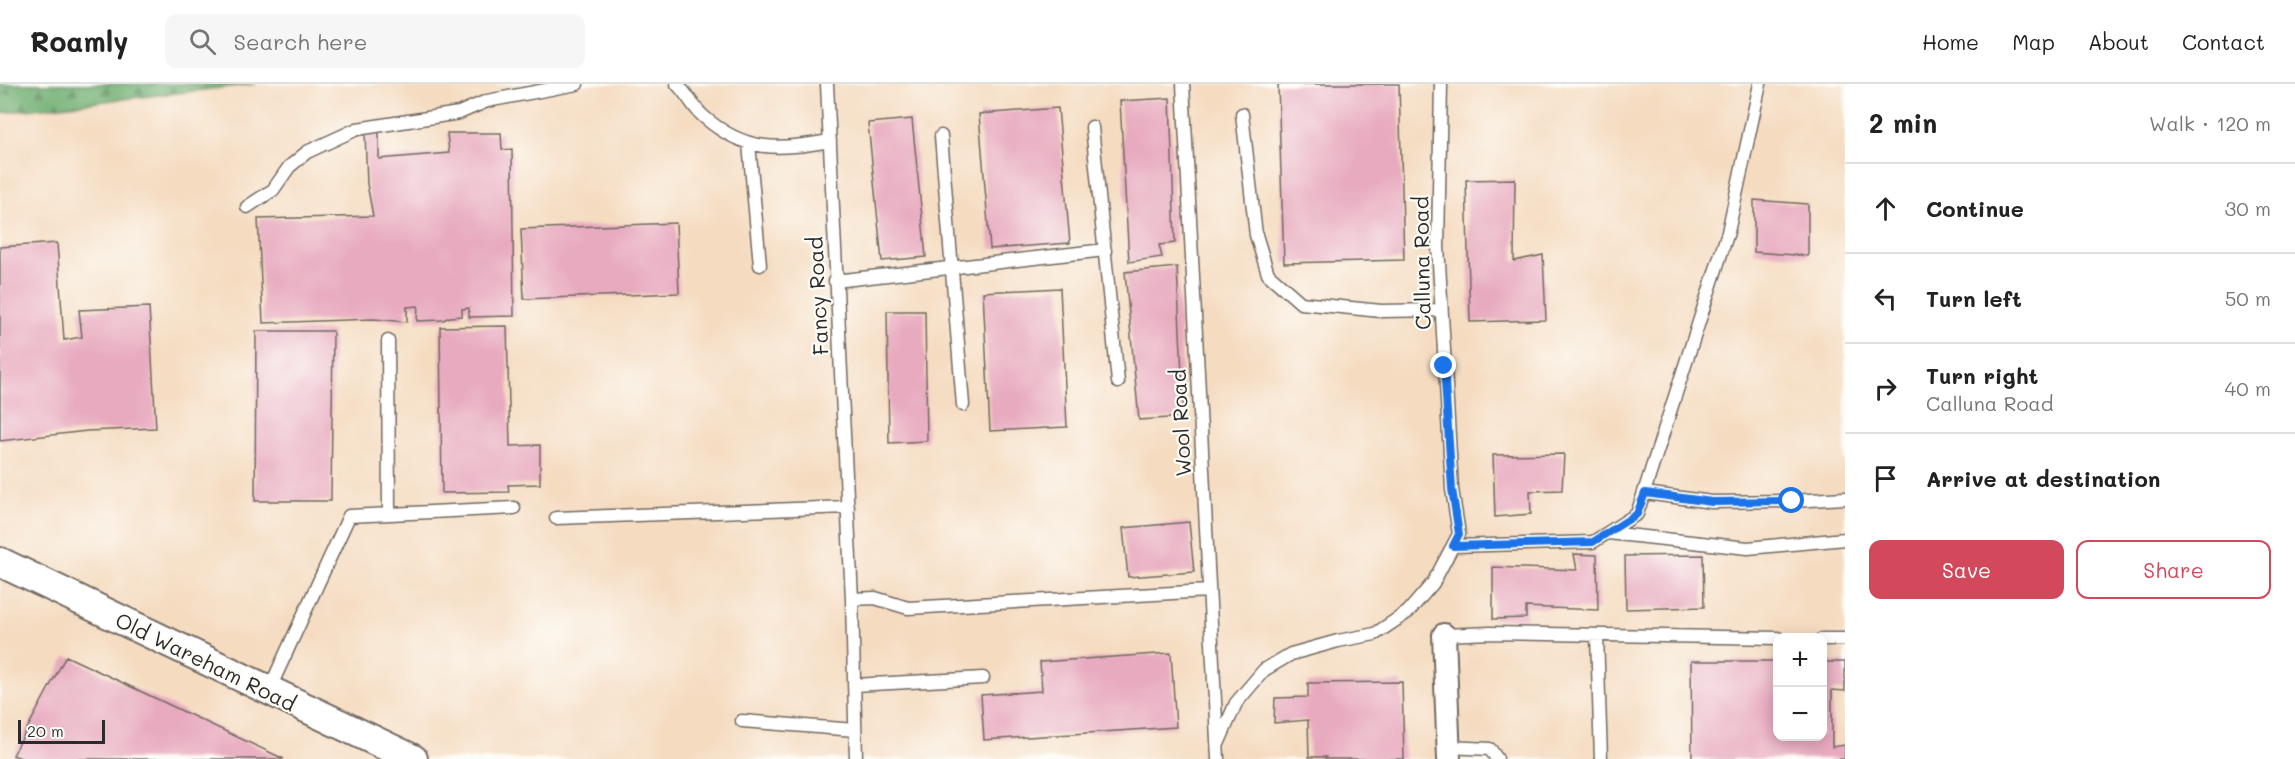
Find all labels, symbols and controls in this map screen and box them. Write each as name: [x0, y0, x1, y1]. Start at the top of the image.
search box: [165, 14, 585, 68]
text: Roamly: [30, 23, 129, 59]
icon: search: [186, 25, 219, 58]
text: Search here: [234, 27, 367, 56]
text: Home: [1922, 28, 1979, 55]
text: Map: [2012, 28, 2055, 55]
text: About: [2088, 28, 2149, 55]
text: Contact: [2182, 28, 2265, 55]
text: 2 min: [1869, 106, 1937, 140]
text: Walk · 120 m: [2149, 110, 2271, 136]
icon: ahead: [1869, 192, 1902, 225]
text: Continue: [1926, 194, 2024, 223]
text: 30 m: [2225, 195, 2271, 221]
street label: Calluna Road: [1406, 196, 1436, 330]
street label: Fancy Road: [800, 236, 834, 356]
icon: left: [1869, 282, 1902, 315]
text: Turn left: [1926, 284, 2022, 313]
text: 50 m: [2225, 285, 2271, 311]
route end: [1430, 352, 1456, 378]
text: Turn right: [1926, 361, 2038, 390]
street label: Wool Road: [1164, 369, 1196, 477]
icon: right: [1869, 372, 1902, 405]
text: 40 m: [2225, 375, 2271, 401]
text: Calluna Road: [1926, 390, 2053, 416]
icon: arrive: [1869, 462, 1902, 495]
text: Arrive at destination: [1926, 464, 2161, 493]
route start: [1778, 487, 1804, 513]
button: Save: [1869, 540, 2064, 599]
button: Share: [2076, 540, 2271, 599]
street label: Old Wareham Road: [111, 606, 301, 716]
map controls: [1773, 633, 1827, 741]
button: +: [1773, 633, 1827, 687]
button: −: [1773, 687, 1827, 741]
scale bar: [18, 717, 105, 744]
text: 20 m: [27, 720, 64, 741]

